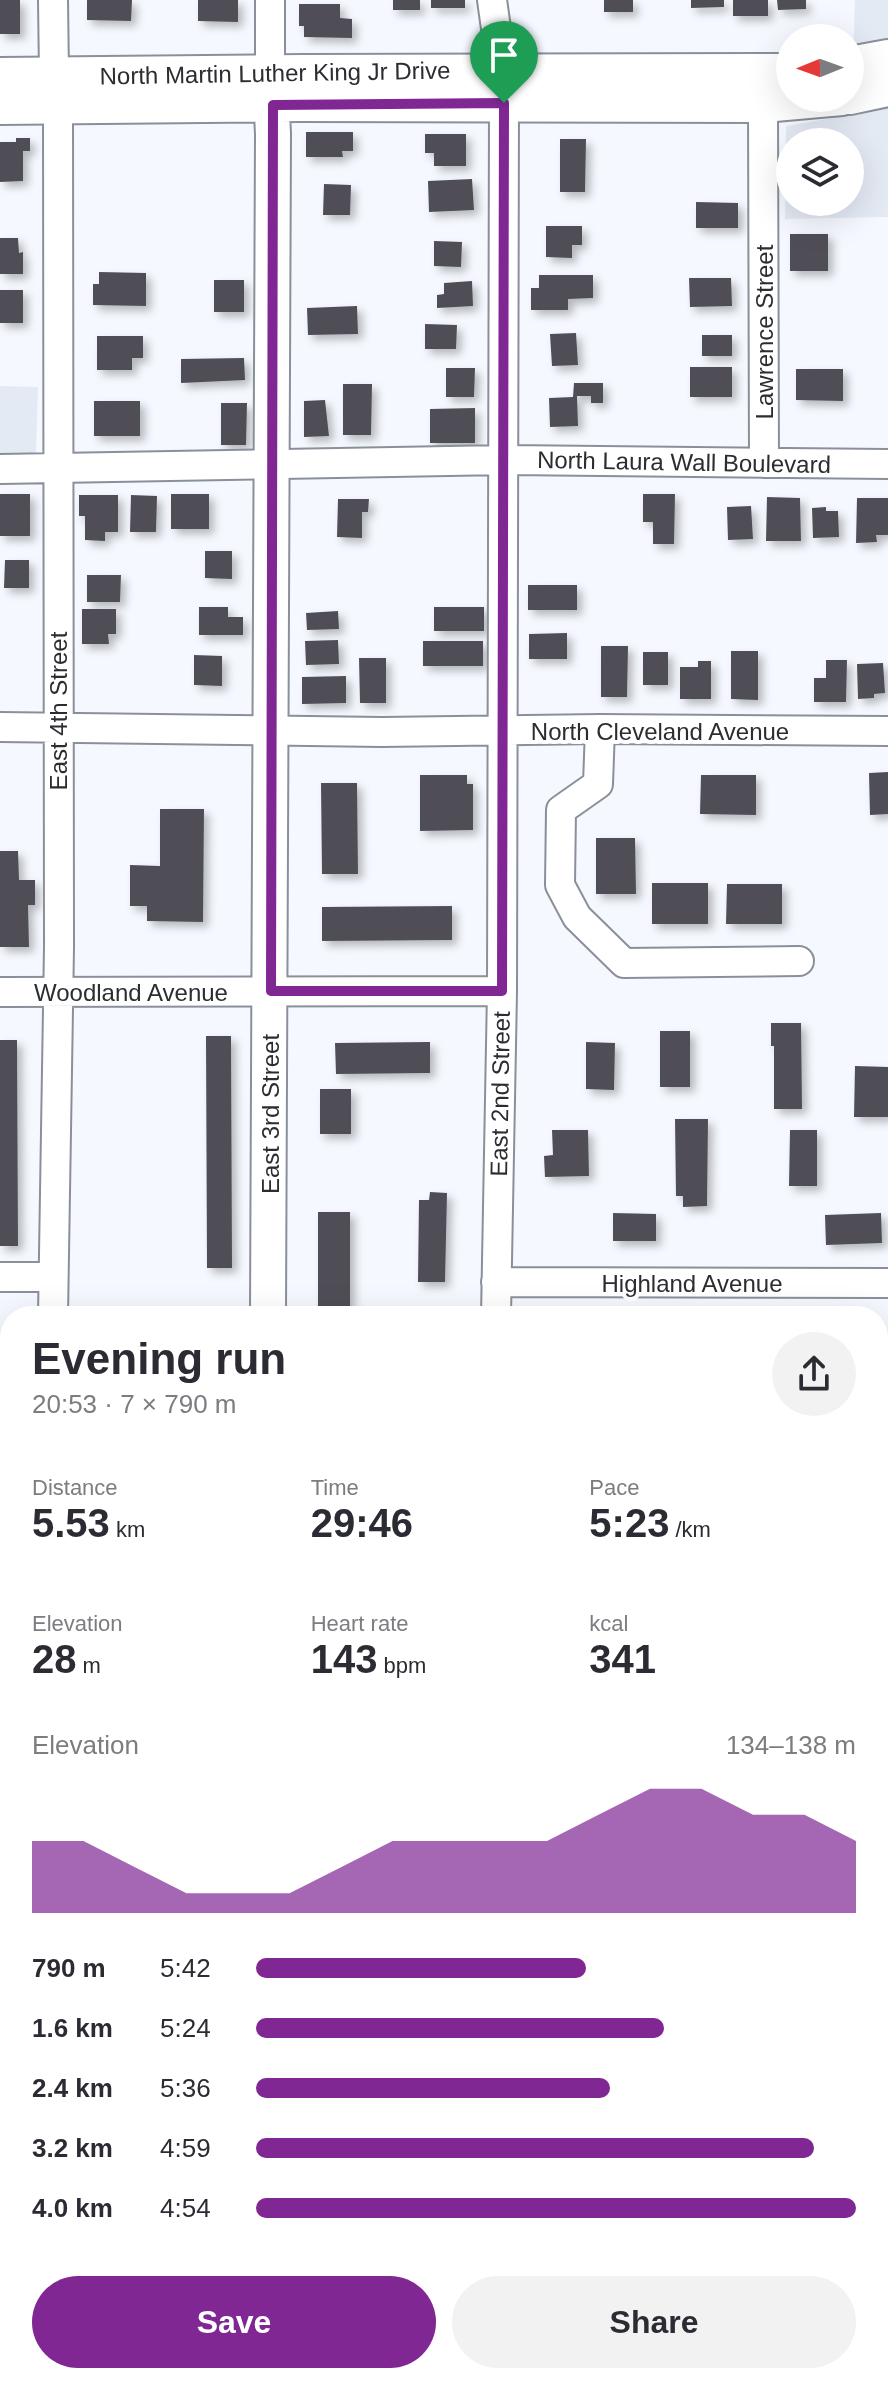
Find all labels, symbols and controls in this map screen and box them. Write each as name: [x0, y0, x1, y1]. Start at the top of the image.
pin: [470, 21, 538, 103]
north arrow: [776, 24, 864, 112]
map controls: [776, 24, 864, 216]
icon: arrive: [482, 33, 526, 77]
street label: North Martin Luther King Jr Drive: [99, 56, 451, 90]
button: layers: [776, 128, 864, 216]
street label: Lawrence Street: [751, 244, 778, 419]
street label: North Laura Wall Boulevard: [537, 446, 831, 478]
street label: East 4th Street: [45, 631, 72, 790]
street label: North Cleveland Avenue: [531, 718, 789, 745]
street label: Woodland Avenue: [34, 979, 228, 1006]
street label: East 2nd Street: [485, 1011, 515, 1177]
street label: East 3rd Street: [257, 1034, 284, 1194]
street label: Highland Avenue: [601, 1270, 783, 1297]
button: share: [772, 1332, 856, 1416]
text: Evening run: [32, 1334, 286, 1383]
text: 20:53 · 7 × 790 m: [32, 1389, 237, 1419]
text: Distance: [32, 1475, 118, 1500]
text: Time: [311, 1475, 359, 1500]
text: Pace: [589, 1475, 639, 1500]
text: 5.53: [32, 1501, 110, 1545]
text: 29:46: [311, 1501, 413, 1545]
text: 5:23: [589, 1501, 669, 1545]
text: km: [110, 1517, 145, 1542]
text: /km: [669, 1517, 711, 1542]
text: Elevation: [32, 1611, 123, 1636]
text: Heart rate: [311, 1611, 408, 1636]
text: kcal: [589, 1611, 628, 1636]
text: 28: [32, 1637, 77, 1681]
text: 143: [311, 1637, 377, 1681]
text: 341: [589, 1637, 656, 1681]
text: m: [77, 1653, 101, 1678]
text: bpm: [377, 1653, 426, 1678]
text: Elevation: [32, 1730, 139, 1760]
text: 134–138 m: [726, 1730, 856, 1760]
text: 790 m: [32, 1953, 106, 1983]
text: 5:42: [160, 1953, 211, 1983]
text: 1.6 km: [32, 2013, 113, 2043]
text: 5:24: [160, 2013, 211, 2043]
text: 2.4 km: [32, 2073, 113, 2103]
text: 5:36: [160, 2073, 211, 2103]
text: 3.2 km: [32, 2133, 113, 2163]
text: 4:59: [160, 2133, 211, 2163]
text: 4.0 km: [32, 2193, 113, 2223]
text: 4:54: [160, 2193, 211, 2223]
button: Save: [32, 2276, 436, 2368]
button: Share: [452, 2276, 856, 2368]

